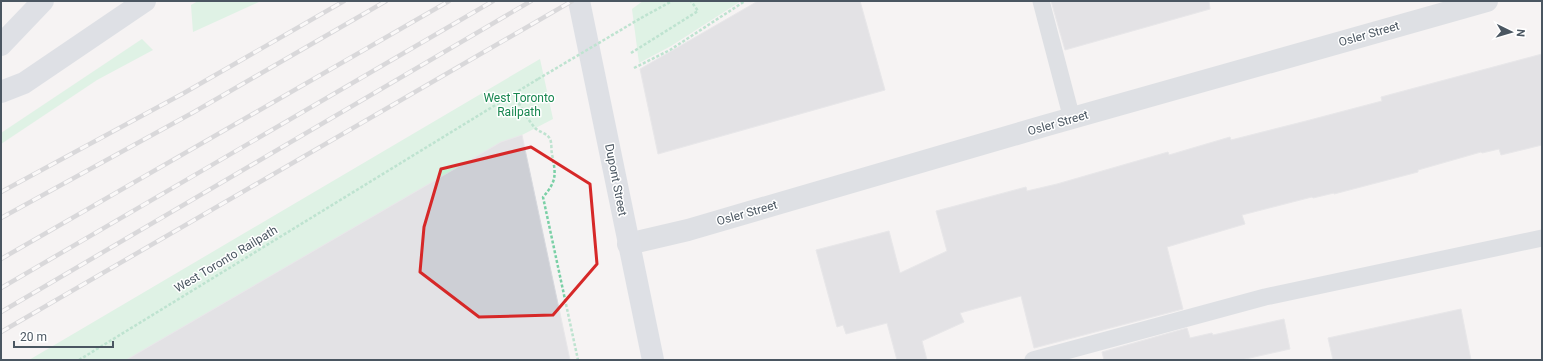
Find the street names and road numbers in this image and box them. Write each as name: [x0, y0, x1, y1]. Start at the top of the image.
street label: Osler Street: [1337, 19, 1401, 49]
street label: Osler Street: [1026, 108, 1090, 138]
street label: Dupont Street: [602, 143, 630, 217]
street label: Osler Street: [715, 198, 779, 228]
street label: West Toronto Railpath: [172, 223, 280, 295]

